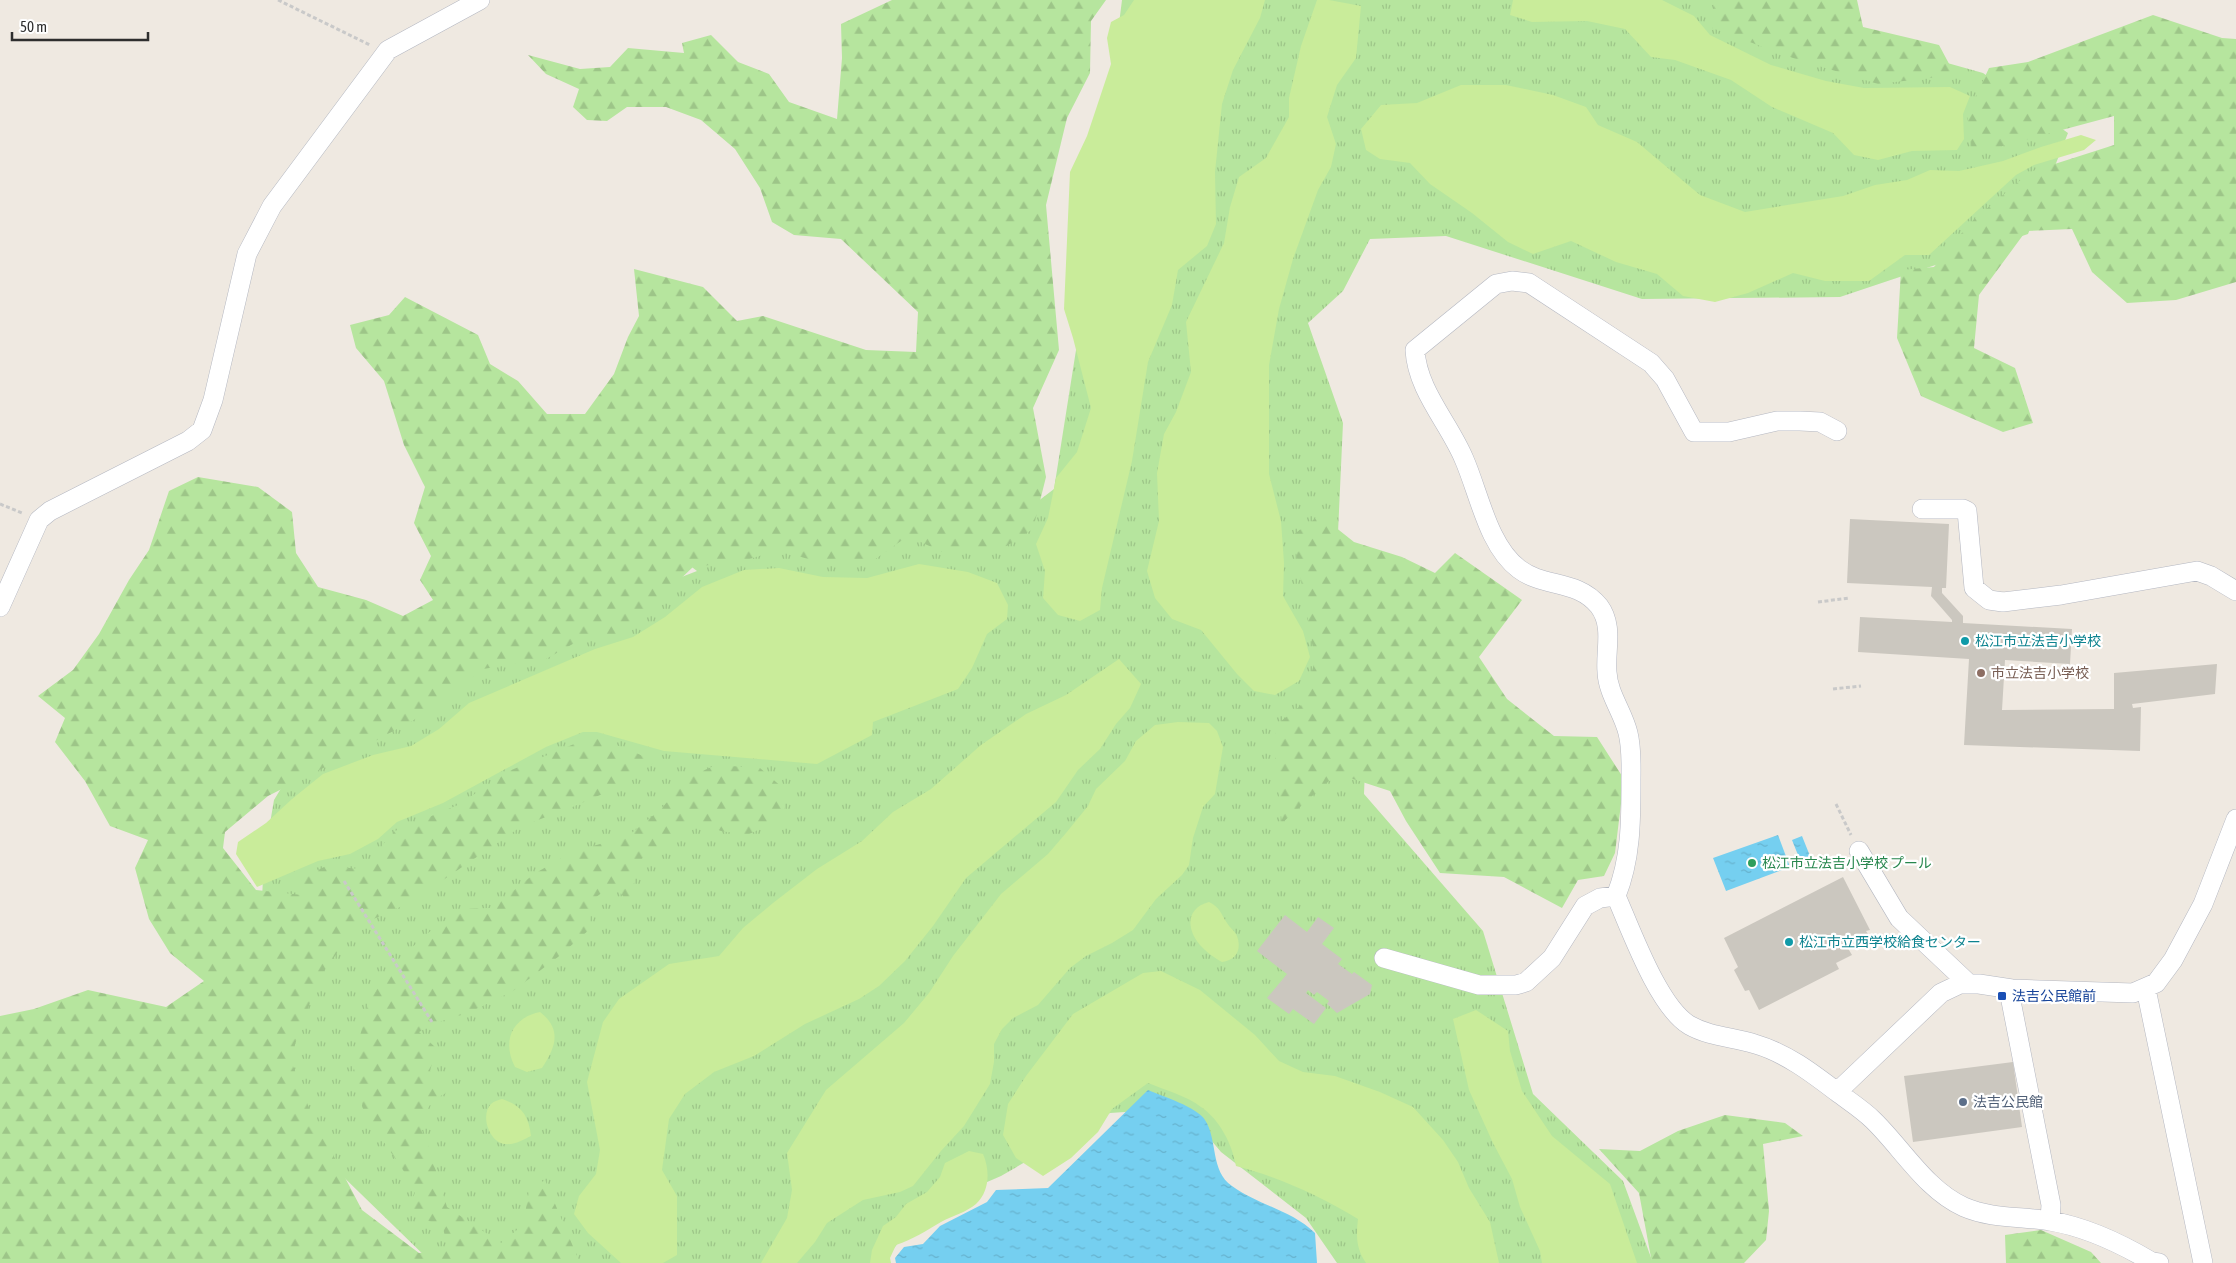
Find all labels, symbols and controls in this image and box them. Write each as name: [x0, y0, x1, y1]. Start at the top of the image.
scale bar: [12, 10, 149, 42]
text: 50 m: [20, 18, 47, 35]
place label: 松江市立法吉小学校: [1975, 633, 2101, 649]
marker: 松江市立法吉小学校: [1959, 635, 1971, 647]
place label: 市立法吉小学校: [1991, 665, 2089, 681]
marker: 市立法吉小学校: [1975, 667, 1987, 679]
place label: 松江市立法吉小学校 プール: [1762, 855, 1932, 871]
marker: 松江市立法吉小学校 プール: [1746, 857, 1758, 869]
place label: 松江市立西学校給食センター: [1799, 934, 1981, 950]
marker: 松江市立西学校給食センター: [1783, 936, 1795, 948]
place label: 法吉公民館前: [2012, 988, 2096, 1004]
marker: 法吉公民館前: [1996, 990, 2008, 1002]
place label: 法吉公民館: [1973, 1094, 2043, 1110]
marker: 法吉公民館: [1957, 1096, 1969, 1108]

